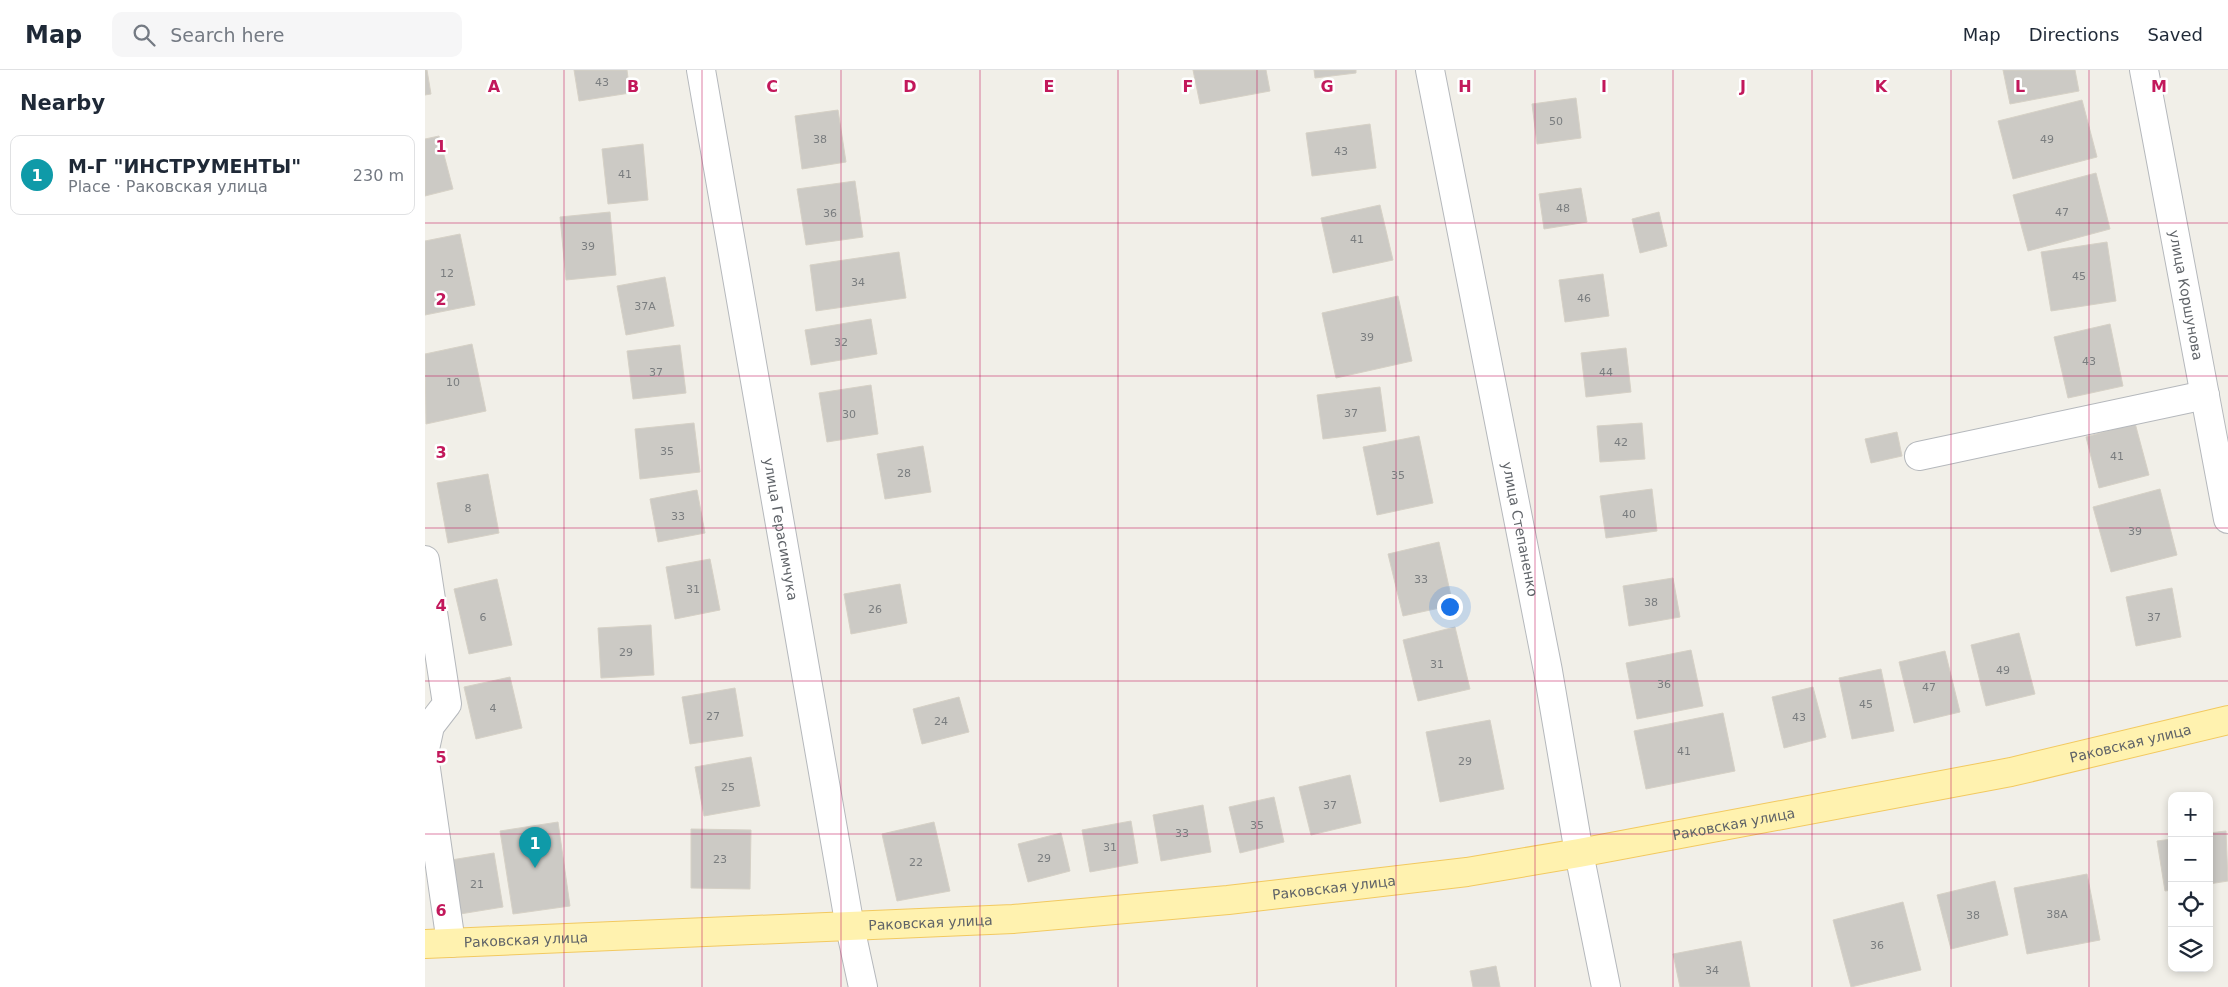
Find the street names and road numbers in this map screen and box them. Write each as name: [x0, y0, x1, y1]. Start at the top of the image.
street label: улица Коршунова: [2166, 229, 2206, 361]
street label: улица Герасимчука: [761, 457, 801, 602]
street label: улица Степаненко: [1499, 460, 1541, 598]
street label: Раковская улица: [2068, 721, 2193, 766]
street label: Раковская улица: [1671, 805, 1796, 843]
street label: Раковская улица: [1271, 872, 1397, 903]
street label: Раковская улица: [868, 912, 993, 933]
street label: Раковская улица: [463, 929, 588, 950]

